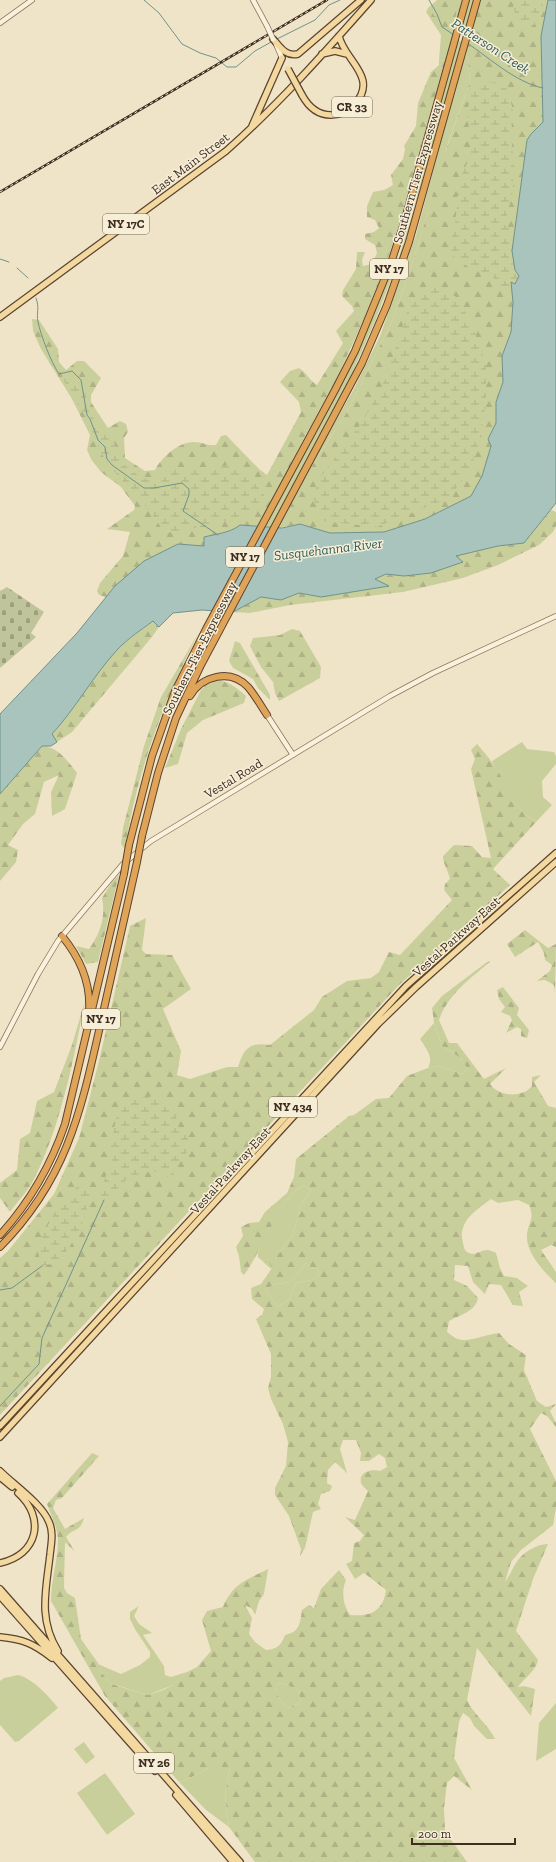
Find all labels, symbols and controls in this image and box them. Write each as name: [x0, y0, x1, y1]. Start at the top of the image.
water label: Patterson Creek: [448, 15, 533, 78]
road number: CR 33: [332, 97, 372, 117]
street label: Southern Tier Expressway: [390, 99, 445, 245]
street label: East Main Street: [149, 129, 232, 197]
road number: NY 17C: [103, 214, 149, 234]
road number: NY 17: [370, 259, 408, 279]
water label: Susquehanna River: [273, 534, 383, 565]
road number: NY 17: [226, 547, 264, 567]
street label: Southern Tier Expressway: [159, 579, 240, 717]
street label: Vestal Road: [201, 755, 265, 802]
street label: Vestal Parkway East: [409, 893, 503, 980]
road number: NY 17: [82, 1009, 120, 1029]
road number: NY 434: [269, 1097, 317, 1117]
street label: Vestal Parkway East: [187, 1123, 274, 1218]
road number: NY 26: [134, 1753, 174, 1773]
scale bar: [412, 1820, 515, 1846]
text: 200 m: [418, 1827, 452, 1841]

